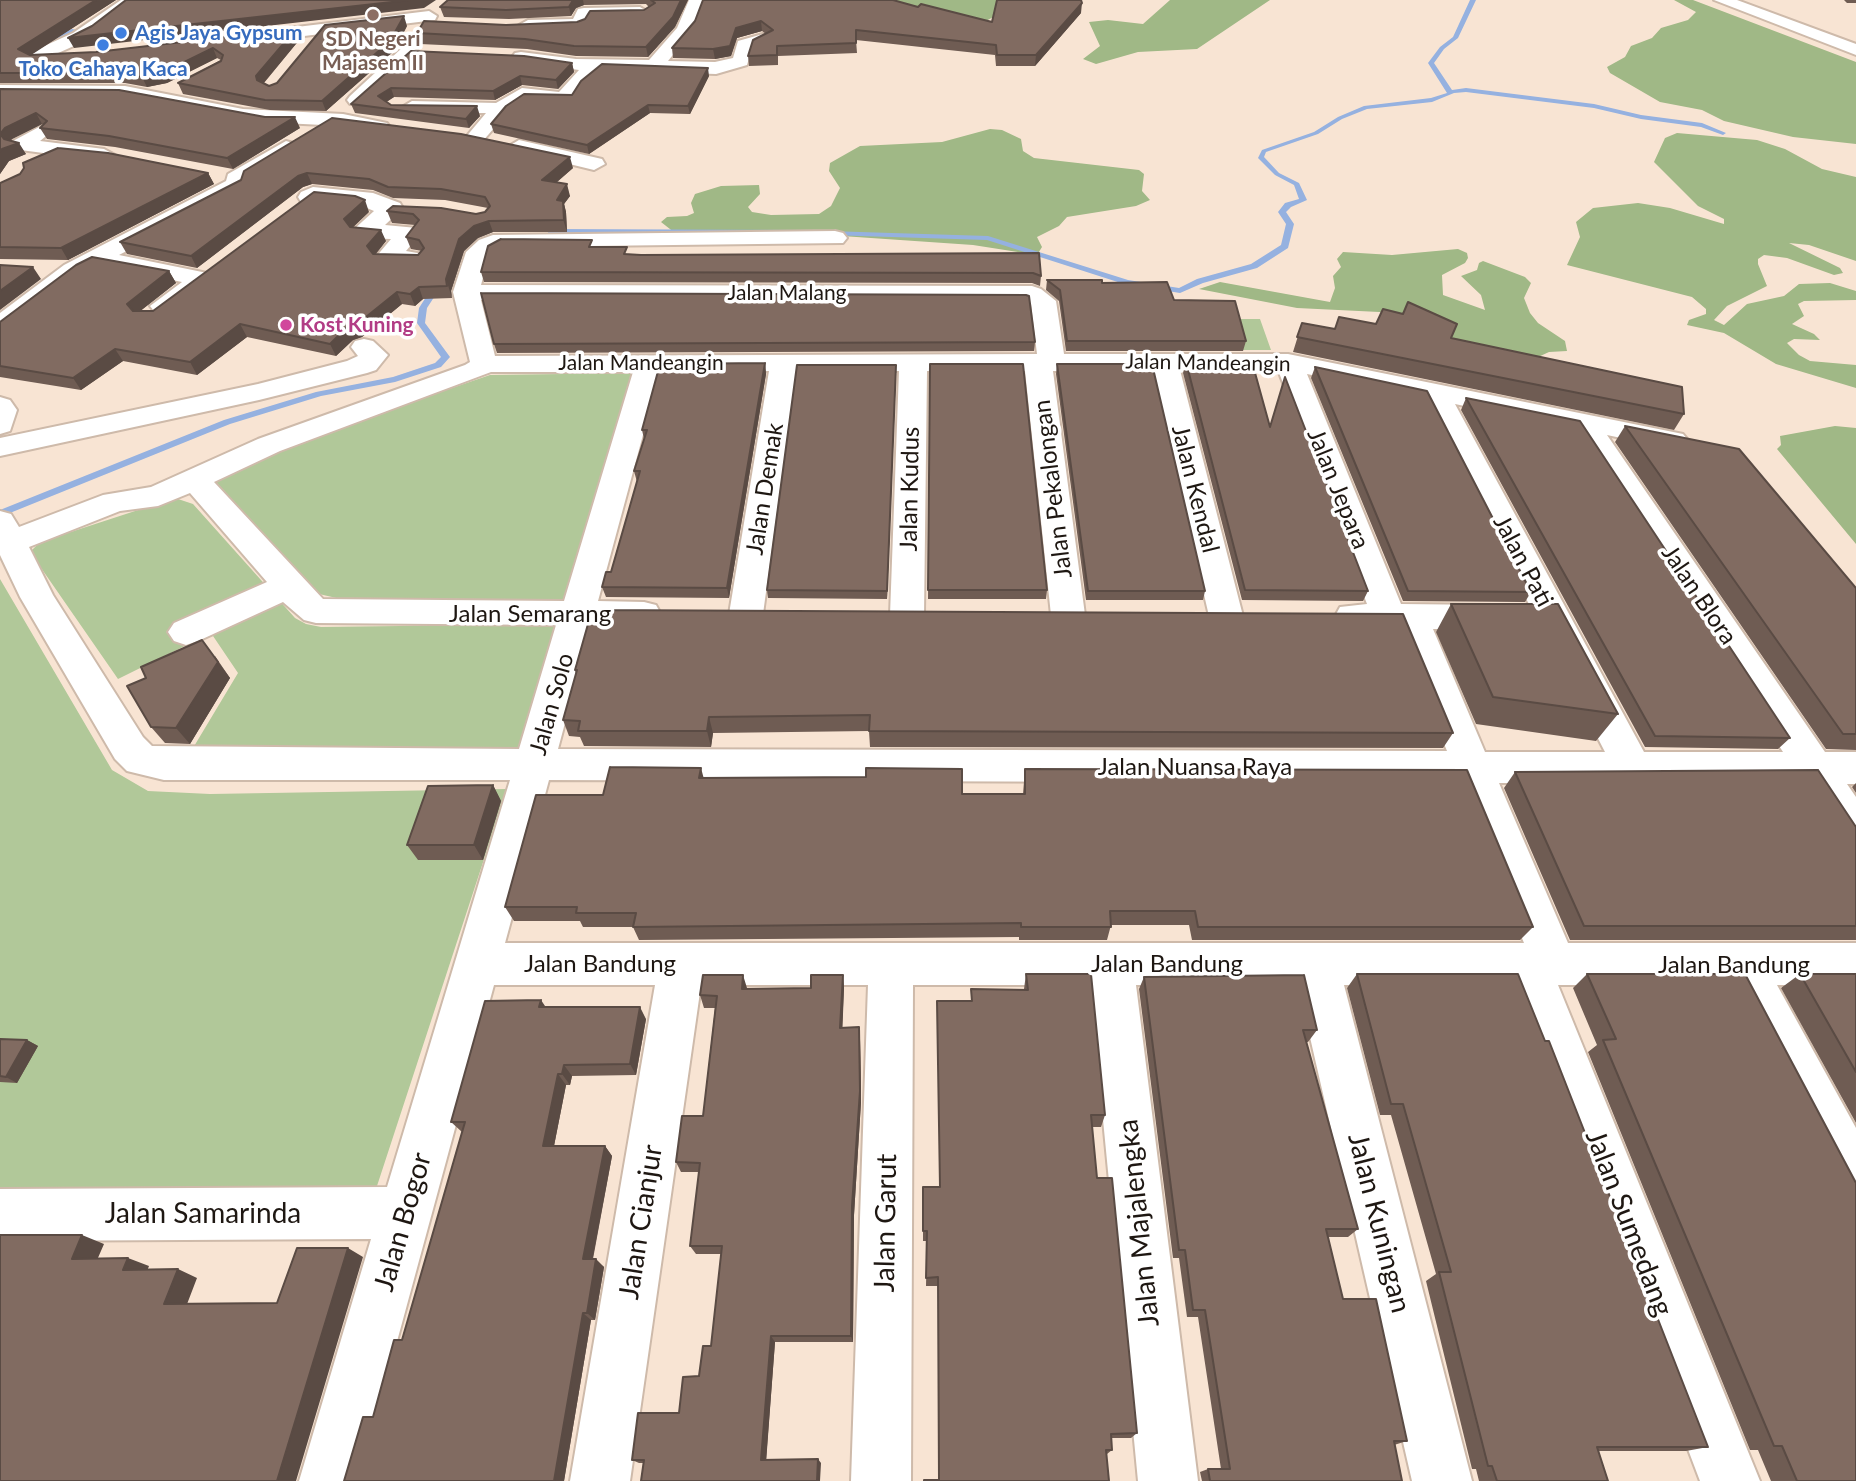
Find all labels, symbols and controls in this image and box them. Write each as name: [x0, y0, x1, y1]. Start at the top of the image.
marker: SD Negeri Majasem II: [365, 7, 381, 23]
place label: Agis Jaya Gypsum: [135, 20, 302, 46]
marker: Agis Jaya Gypsum: [113, 25, 129, 41]
place label: SD Negeri Majasem II: [322, 26, 424, 76]
marker: Toko Cahaya Kaca: [95, 37, 111, 53]
place label: Toko Cahaya Kaca: [18, 56, 188, 82]
street label: Jalan Malang: [727, 280, 847, 306]
place label: Kost Kuning: [300, 312, 414, 338]
marker: Kost Kuning: [278, 317, 294, 333]
street label: Jalan Mandeangin: [1125, 349, 1291, 377]
street label: Jalan Mandeangin: [558, 350, 724, 376]
street label: Jalan Pekalongan: [1028, 398, 1078, 580]
street label: Jalan Demak: [740, 421, 790, 557]
street label: Jalan Kendal: [1165, 422, 1225, 556]
street label: Jalan Jepara: [1301, 425, 1375, 553]
street label: Jalan Kudus: [895, 426, 925, 552]
street label: Jalan Pati: [1487, 510, 1559, 612]
street label: Jalan Blora: [1655, 540, 1743, 650]
street label: Jalan Semarang: [449, 600, 611, 628]
street label: Jalan Solo: [524, 650, 580, 758]
street label: Jalan Nuansa Raya: [1098, 753, 1292, 781]
street label: Jalan Bandung: [524, 950, 676, 978]
street label: Jalan Bandung: [1091, 950, 1243, 978]
street label: Jalan Bandung: [1658, 951, 1810, 979]
street label: Jalan Majalengka: [1111, 1118, 1167, 1328]
street label: Jalan Sumedang: [1578, 1125, 1680, 1321]
street label: Jalan Kuningan: [1340, 1130, 1418, 1316]
street label: Jalan Cianjur: [612, 1142, 670, 1302]
street label: Jalan Bogor: [367, 1149, 439, 1295]
street label: Jalan Garut: [868, 1153, 904, 1293]
street label: Jalan Samarinda: [105, 1197, 301, 1231]

